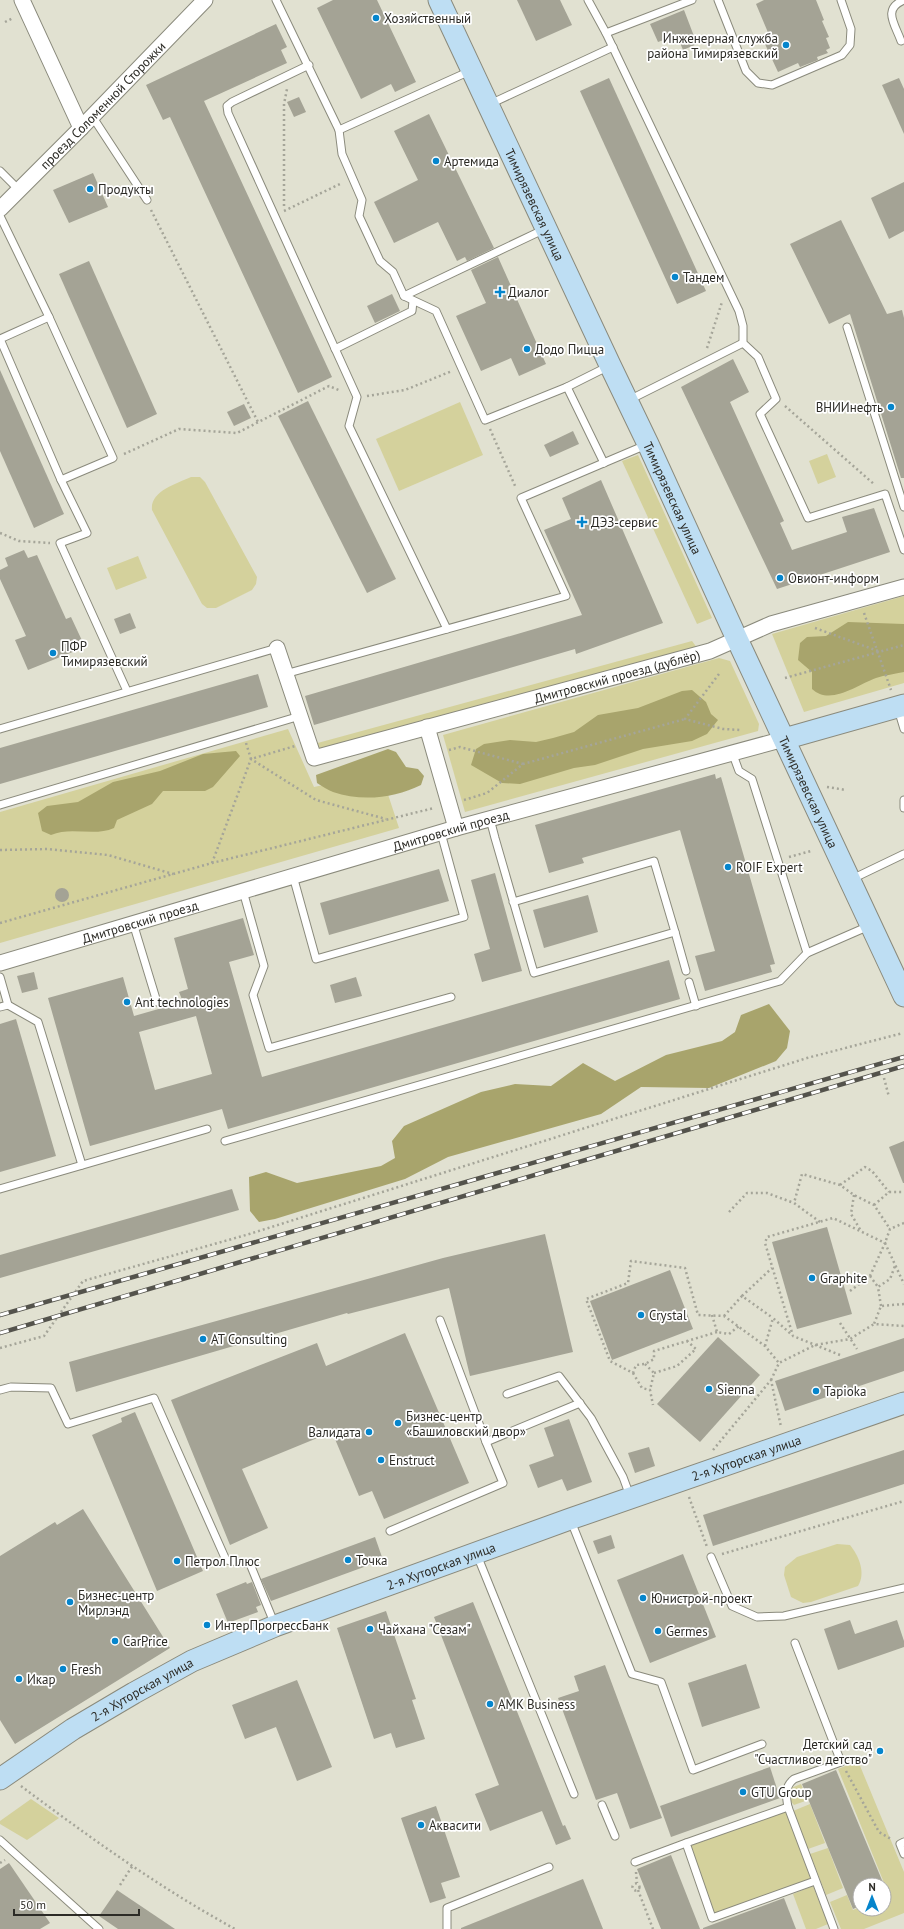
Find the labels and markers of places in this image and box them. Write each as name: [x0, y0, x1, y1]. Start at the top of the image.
place label: Хозяйственный: [384, 10, 471, 27]
marker: Хозяйственный: [371, 13, 381, 23]
place label: Инженерная служба района Тимирязевский: [647, 30, 778, 62]
marker: Инженерная служба района Тимирязевский: [781, 40, 791, 50]
place label: Артемида: [444, 153, 499, 170]
marker: Артемида: [431, 156, 441, 166]
place label: Продукты: [98, 181, 154, 198]
marker: Продукты: [85, 184, 95, 194]
place label: Тандем: [683, 269, 724, 286]
marker: Тандем: [670, 272, 680, 282]
place label: Диалог: [508, 284, 549, 301]
marker: Диалог: [495, 287, 505, 297]
place label: Додо Пицца: [535, 341, 604, 358]
marker: Додо Пицца: [522, 344, 532, 354]
place label: ВНИИнефть: [816, 399, 883, 416]
marker: ВНИИнефть: [886, 402, 896, 412]
place label: ДЭЗ-сервис: [591, 514, 658, 531]
marker: ДЭЗ-сервис: [576, 516, 588, 528]
place label: Овионт-информ: [788, 570, 879, 587]
marker: Овионт-информ: [775, 573, 785, 583]
place label: ПФР Тимирязевский: [61, 638, 148, 670]
marker: ПФР Тимирязевский: [48, 648, 58, 658]
place label: ROIF Expert: [736, 859, 803, 876]
marker: ROIF Expert: [723, 862, 733, 872]
place label: Ant technologies: [135, 994, 229, 1011]
marker: Ant technologies: [122, 997, 132, 1007]
place label: Graphite: [820, 1270, 867, 1287]
marker: Graphite: [807, 1273, 817, 1283]
place label: Crystal: [649, 1307, 687, 1324]
marker: Crystal: [636, 1310, 646, 1320]
place label: AT Consulting: [211, 1331, 287, 1348]
marker: AT Consulting: [198, 1334, 208, 1344]
place label: Sienna: [717, 1381, 755, 1398]
place label: Tapioka: [824, 1383, 866, 1400]
marker: Sienna: [704, 1384, 714, 1394]
marker: Tapioka: [811, 1386, 821, 1396]
place label: Бизнес-центр «Башиловский двор»: [406, 1408, 526, 1440]
marker: Бизнес-центр «Башиловский двор»: [393, 1418, 403, 1428]
place label: Валидата: [308, 1424, 361, 1441]
marker: Валидата: [364, 1427, 374, 1437]
place label: Enstruct: [389, 1452, 435, 1469]
marker: Enstruct: [376, 1455, 386, 1465]
place label: Точка: [356, 1552, 388, 1569]
place label: Петрол Плюс: [185, 1553, 260, 1570]
marker: Точка: [343, 1555, 353, 1565]
marker: Петрол Плюс: [172, 1556, 182, 1566]
place label: Бизнес-центр Мирлэнд: [78, 1587, 154, 1619]
place label: Юнистрой-проект: [651, 1590, 753, 1607]
marker: Юнистрой-проект: [638, 1593, 648, 1603]
marker: Бизнес-центр Мирлэнд: [65, 1597, 75, 1607]
place label: ИнтерПрогрессБанк: [215, 1617, 329, 1634]
marker: ИнтерПрогрессБанк: [202, 1620, 212, 1630]
place label: Чайхана "Сезам": [378, 1621, 471, 1638]
place label: Germes: [666, 1623, 708, 1640]
marker: Чайхана "Сезам": [365, 1624, 375, 1634]
marker: Germes: [653, 1626, 663, 1636]
place label: CarPrice: [123, 1633, 168, 1650]
marker: CarPrice: [110, 1636, 120, 1646]
place label: Fresh: [71, 1661, 101, 1678]
marker: Fresh: [58, 1664, 68, 1674]
place label: Икар: [27, 1671, 56, 1688]
marker: Икар: [14, 1674, 24, 1684]
place label: AMK Business: [498, 1696, 575, 1713]
marker: AMK Business: [485, 1699, 495, 1709]
place label: Детский сад "Счастливое детство": [754, 1736, 872, 1768]
marker: Детский сад "Счастливое детство": [875, 1746, 885, 1756]
place label: GTU Group: [751, 1784, 812, 1801]
marker: GTU Group: [738, 1787, 748, 1797]
place label: Аквасити: [429, 1817, 481, 1834]
marker: Аквасити: [416, 1820, 426, 1830]

